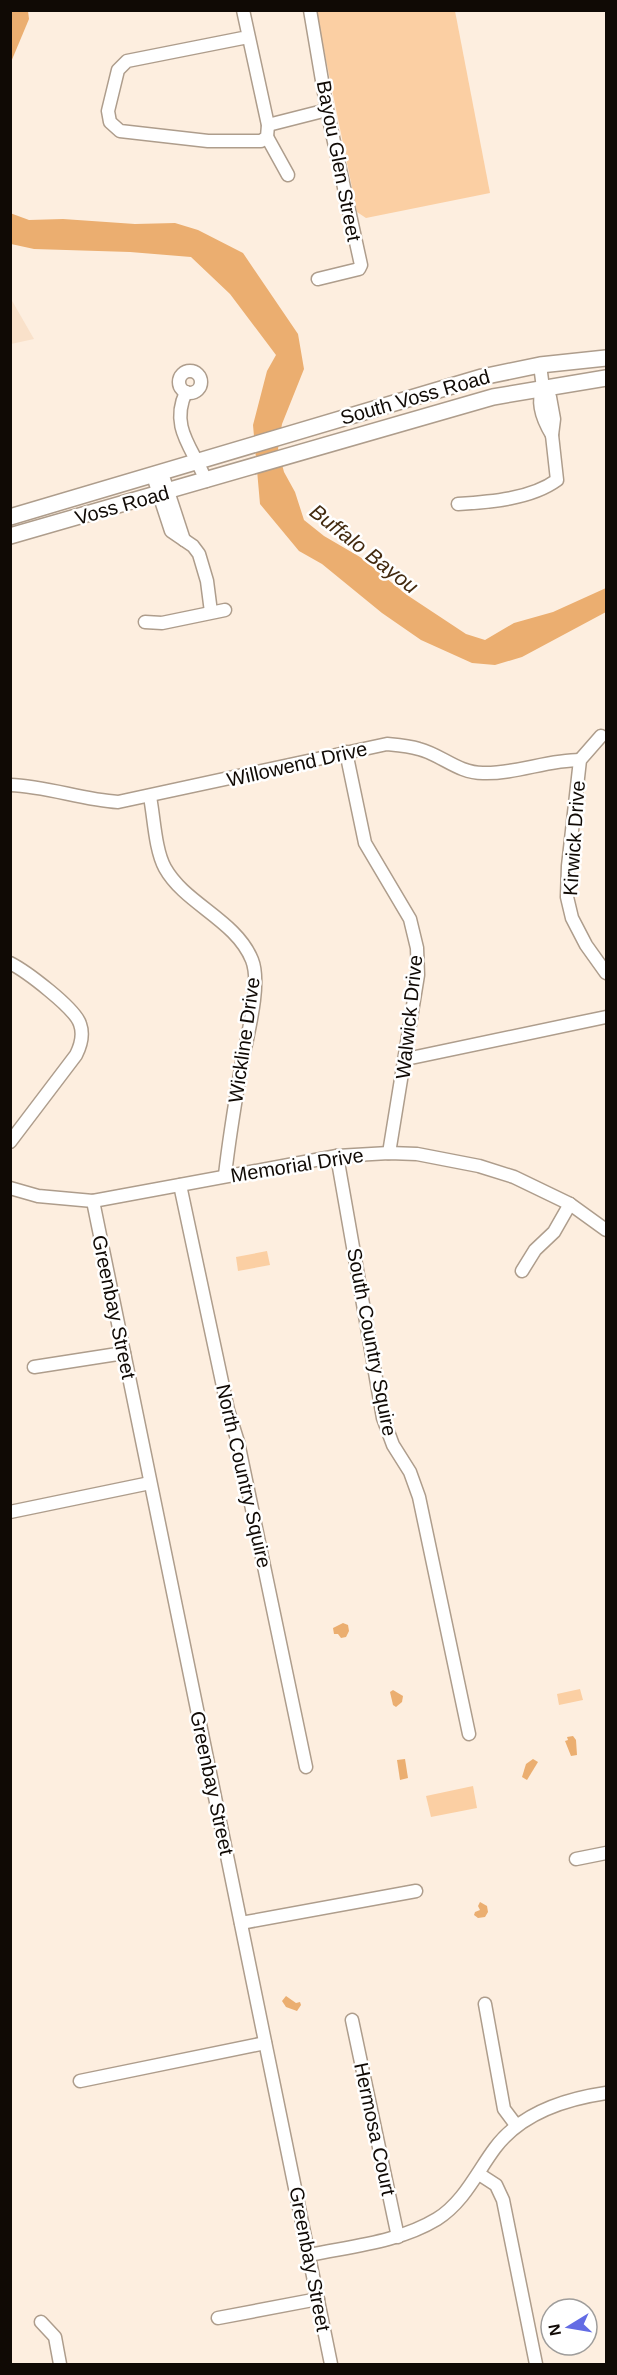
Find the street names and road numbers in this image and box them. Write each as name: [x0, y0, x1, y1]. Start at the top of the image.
street label: Bayou Glen Street: [313, 79, 365, 244]
street label: South Voss Road: [338, 365, 492, 429]
street label: Voss Road: [72, 481, 172, 529]
street label: Willowend Drive: [225, 737, 369, 791]
street label: Kirwick Drive: [559, 780, 589, 896]
street label: Walwick Drive: [392, 954, 426, 1080]
street label: Wickline Drive: [224, 976, 264, 1104]
street label: Memorial Drive: [229, 1144, 365, 1186]
street label: Greenbay Street: [88, 1233, 140, 1381]
street label: South Country Squire: [343, 1246, 401, 1438]
street label: North Country Squire: [212, 1382, 276, 1570]
street label: Greenbay Street: [186, 1709, 238, 1857]
street label: Hermosa Court: [350, 2060, 400, 2198]
street label: Greenbay Street: [285, 2185, 335, 2334]

